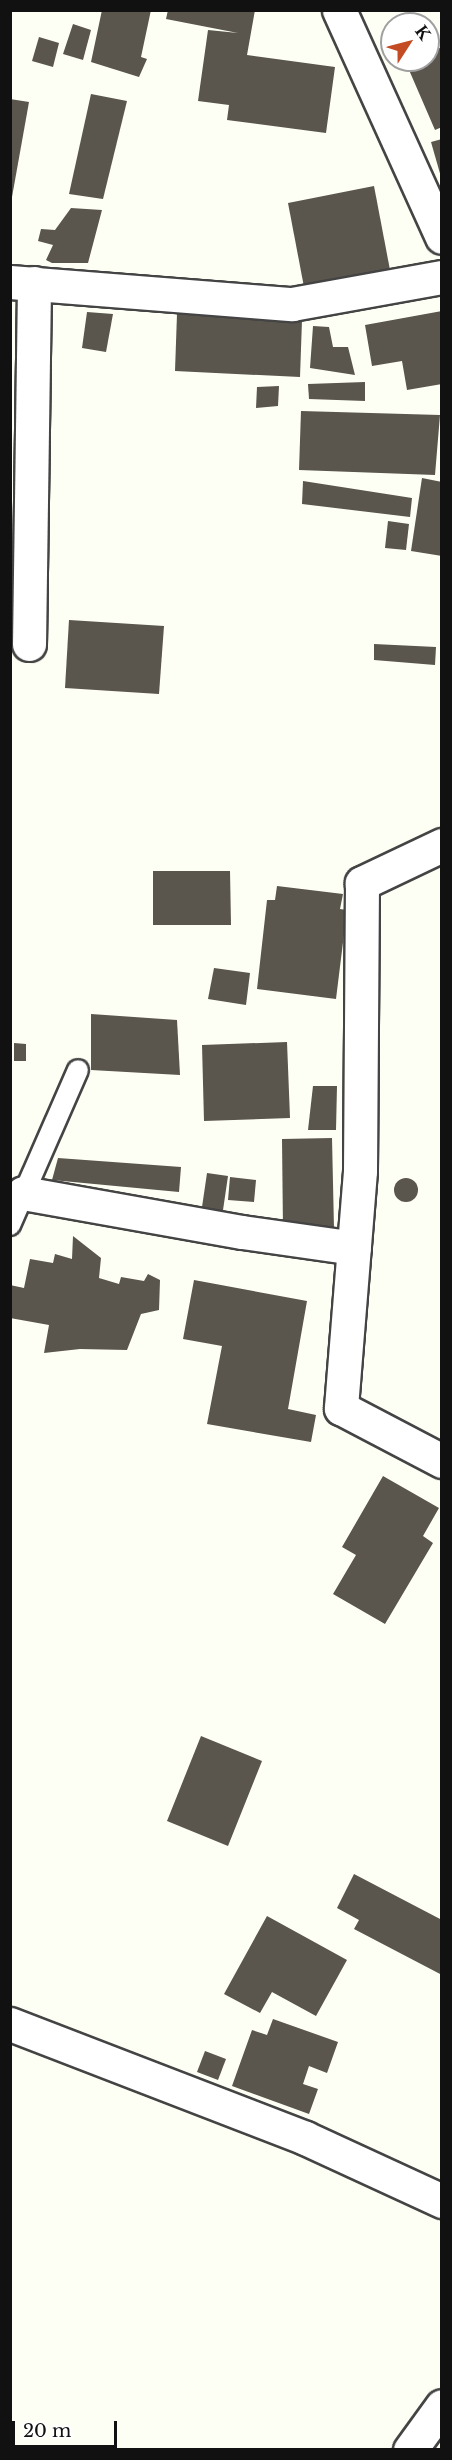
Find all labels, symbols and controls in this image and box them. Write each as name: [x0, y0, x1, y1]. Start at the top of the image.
north arrow: [380, 12, 440, 72]
text: K: [411, 21, 435, 44]
scale bar: [15, 2409, 120, 2447]
text: 20 m: [23, 2420, 71, 2442]

